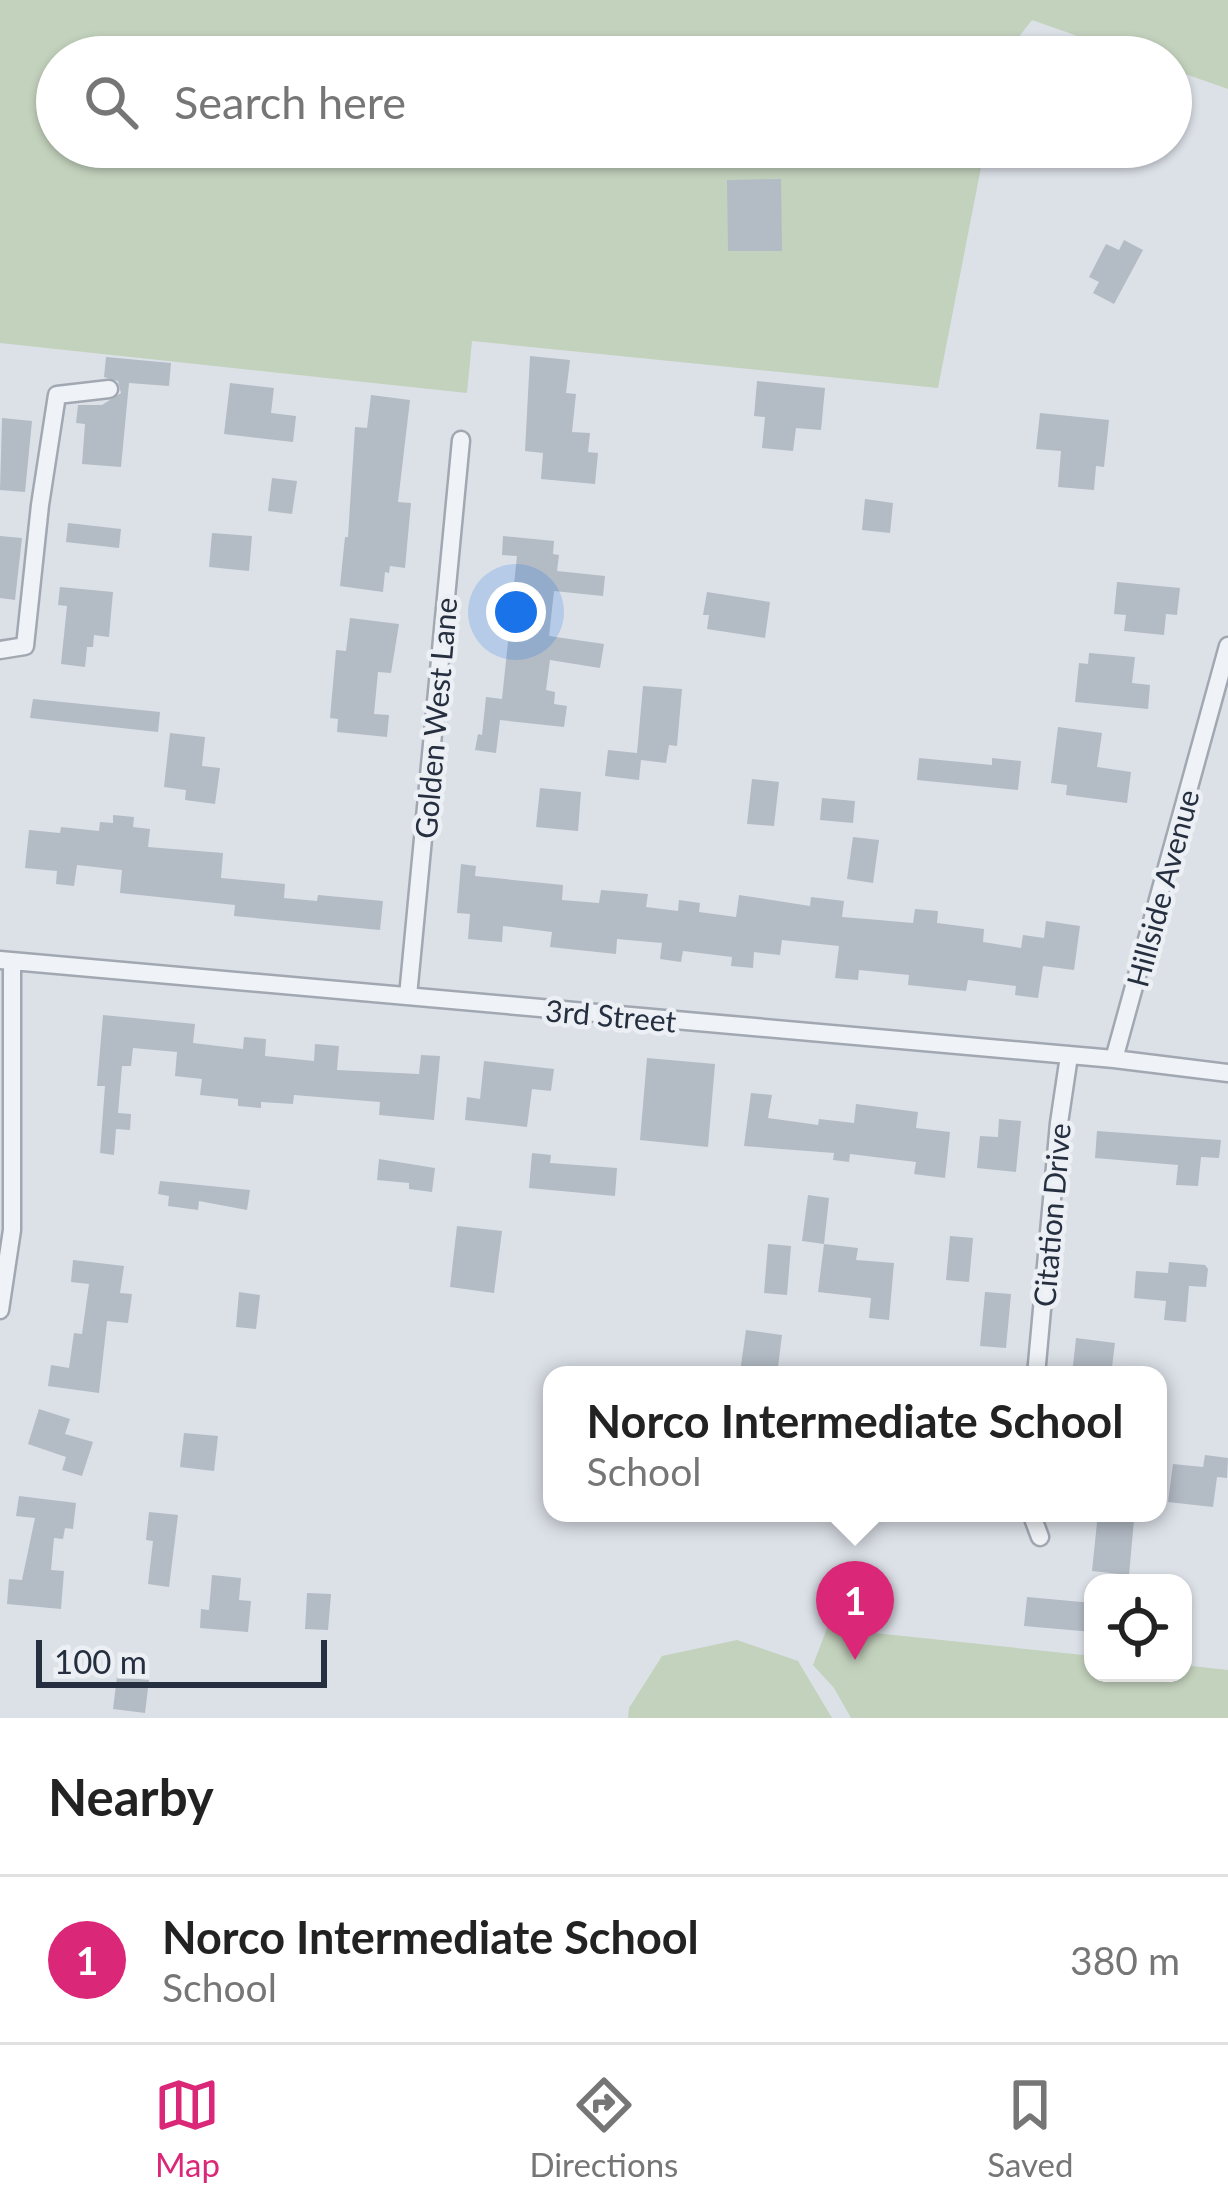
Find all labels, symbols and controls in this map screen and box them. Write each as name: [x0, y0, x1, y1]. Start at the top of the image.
search box: [36, 36, 1192, 168]
icon: search: [78, 69, 144, 135]
text: Search here: [174, 75, 406, 129]
your location: [486, 582, 546, 642]
street label: Golden West Lane: [407, 596, 463, 840]
street label: Hillside Avenue: [1118, 785, 1206, 991]
street label: 3rd Street: [544, 991, 678, 1039]
street label: Citation Drive: [1025, 1122, 1077, 1308]
popup: [543, 1366, 1167, 1522]
text: Norco Intermediate School: [587, 1394, 1123, 1448]
text: School: [587, 1448, 701, 1494]
pin: 1: [816, 1561, 894, 1660]
map controls: [1084, 1574, 1192, 1682]
button: locate: [1084, 1574, 1192, 1682]
scale bar: [36, 1634, 327, 1687]
text: 100 m: [54, 1641, 147, 1681]
text: Nearby: [48, 1766, 214, 1827]
text: Norco Intermediate School: [162, 1910, 699, 1964]
text: 1: [76, 1937, 98, 1983]
text: 380 m: [1070, 1937, 1180, 1983]
text: School: [162, 1964, 277, 2010]
tab: Map: [154, 2072, 220, 2184]
tab: Directions: [529, 2072, 678, 2184]
tab: Saved: [987, 2072, 1074, 2184]

